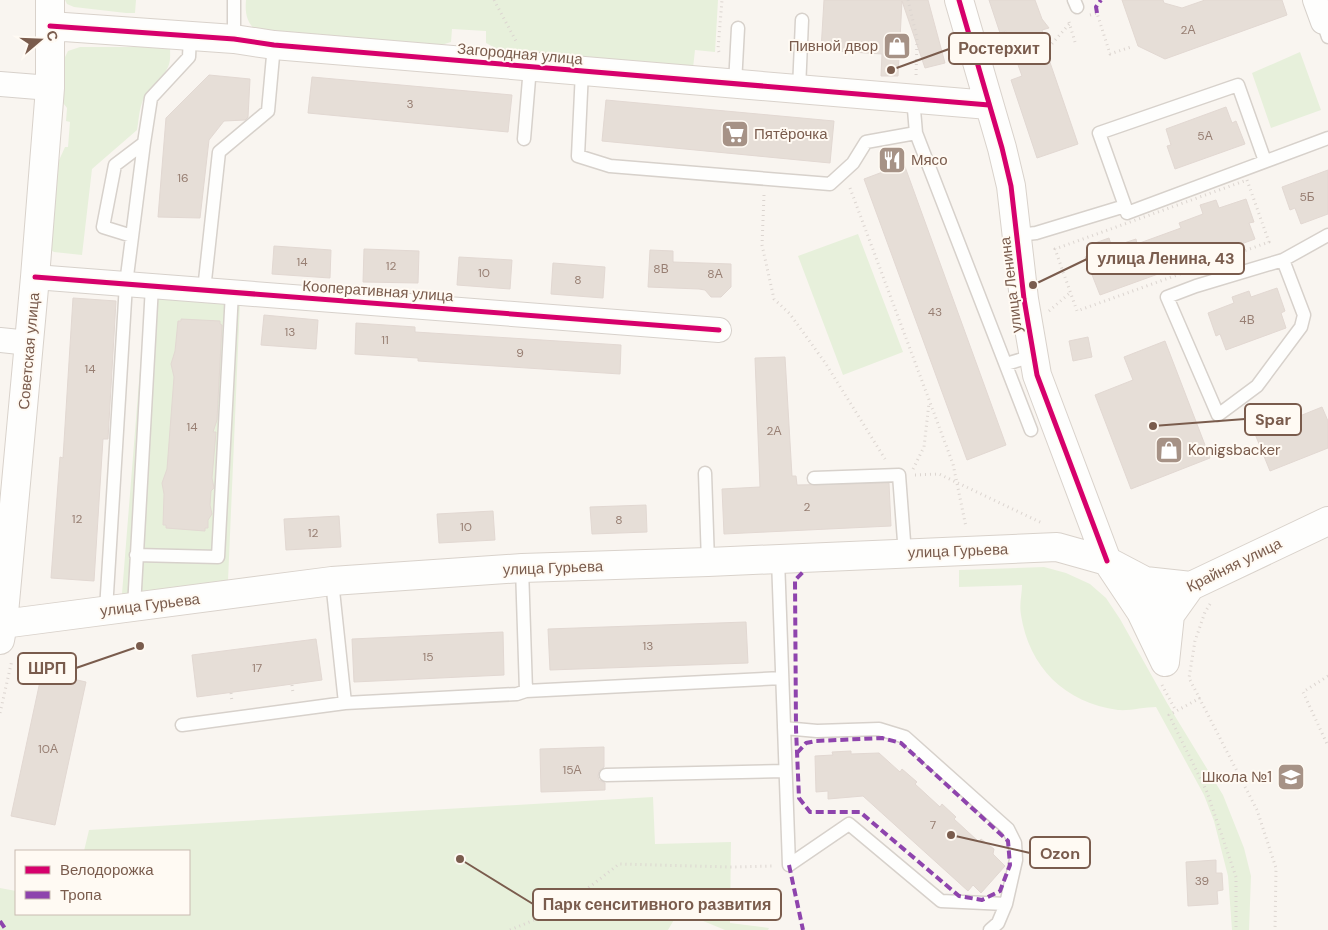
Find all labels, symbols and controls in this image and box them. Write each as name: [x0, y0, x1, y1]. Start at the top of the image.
north arrow: [15, 15, 65, 65]
house number: 2А: [1181, 22, 1195, 38]
text: С: [42, 28, 62, 43]
shop icon: Пивной двор: [882, 31, 912, 61]
callout: Ростерхит: [949, 33, 1050, 64]
place label: Пивной двор: [789, 36, 878, 56]
text: Ростерхит: [958, 38, 1040, 59]
street label: Загородная улица: [456, 39, 584, 70]
house number: 3: [406, 96, 414, 112]
supermarket icon: Пятёрочка: [720, 119, 750, 149]
place label: Пятёрочка: [754, 124, 828, 144]
house number: 5А: [1197, 128, 1213, 144]
restaurant icon: Мясо: [877, 145, 907, 175]
place label: Мясо: [911, 150, 948, 170]
house number: 16: [177, 170, 189, 186]
house number: 5Б: [1299, 189, 1315, 205]
street label: улица Ленина: [995, 235, 1027, 334]
callout: улица Ленина, 43: [1087, 243, 1244, 274]
text: улица Ленина, 43: [1097, 248, 1235, 269]
house number: 14: [296, 254, 308, 270]
house number: 12: [386, 258, 396, 274]
house number: 8В: [653, 261, 669, 277]
house number: 10: [478, 265, 490, 281]
house number: 8А: [707, 266, 723, 282]
house number: 8: [574, 272, 582, 288]
street label: Кооперативная улица: [302, 276, 455, 306]
street label: Советская улица: [14, 291, 44, 410]
house number: 43: [928, 304, 942, 320]
house number: 4В: [1239, 312, 1255, 328]
house number: 13: [285, 324, 295, 340]
house number: 11: [381, 332, 389, 348]
house number: 9: [516, 345, 524, 361]
house number: 14: [84, 361, 96, 377]
callout: Spar: [1245, 404, 1301, 435]
text: Spar: [1255, 409, 1291, 430]
house number: 14: [186, 419, 198, 435]
house number: 2А: [767, 423, 781, 439]
shop icon: Konigsbacker: [1154, 435, 1184, 465]
place label: Konigsbacker: [1188, 440, 1281, 460]
house number: 2: [804, 499, 811, 515]
house number: 12: [72, 511, 82, 527]
house number: 8: [615, 512, 623, 528]
house number: 10: [460, 519, 472, 535]
house number: 12: [308, 525, 318, 541]
street label: Крайняя улица: [1183, 533, 1286, 597]
street label: улица Гурьева: [908, 539, 1009, 563]
street label: улица Гурьева: [503, 556, 604, 580]
street label: улица Гурьева: [99, 589, 202, 621]
house number: 13: [643, 638, 653, 654]
house number: 15: [422, 649, 434, 665]
callout: ШРП: [18, 653, 76, 684]
text: ШРП: [28, 658, 66, 679]
house number: 17: [252, 660, 262, 676]
house number: 10А: [38, 741, 58, 757]
house number: 15А: [562, 762, 582, 778]
school or university icon: Школа №1: [1276, 762, 1306, 792]
place label: Школа №1: [1202, 767, 1272, 787]
house number: 7: [930, 817, 936, 833]
callout: Ozon: [1030, 837, 1090, 868]
text: Ozon: [1040, 843, 1080, 864]
legend: [15, 850, 190, 915]
text: Велодорожка: [60, 860, 154, 880]
house number: 39: [1195, 873, 1209, 889]
text: Тропа: [60, 885, 102, 905]
callout: Парк сенситивного развития: [533, 889, 781, 920]
text: Парк сенситивного развития: [543, 894, 771, 915]

